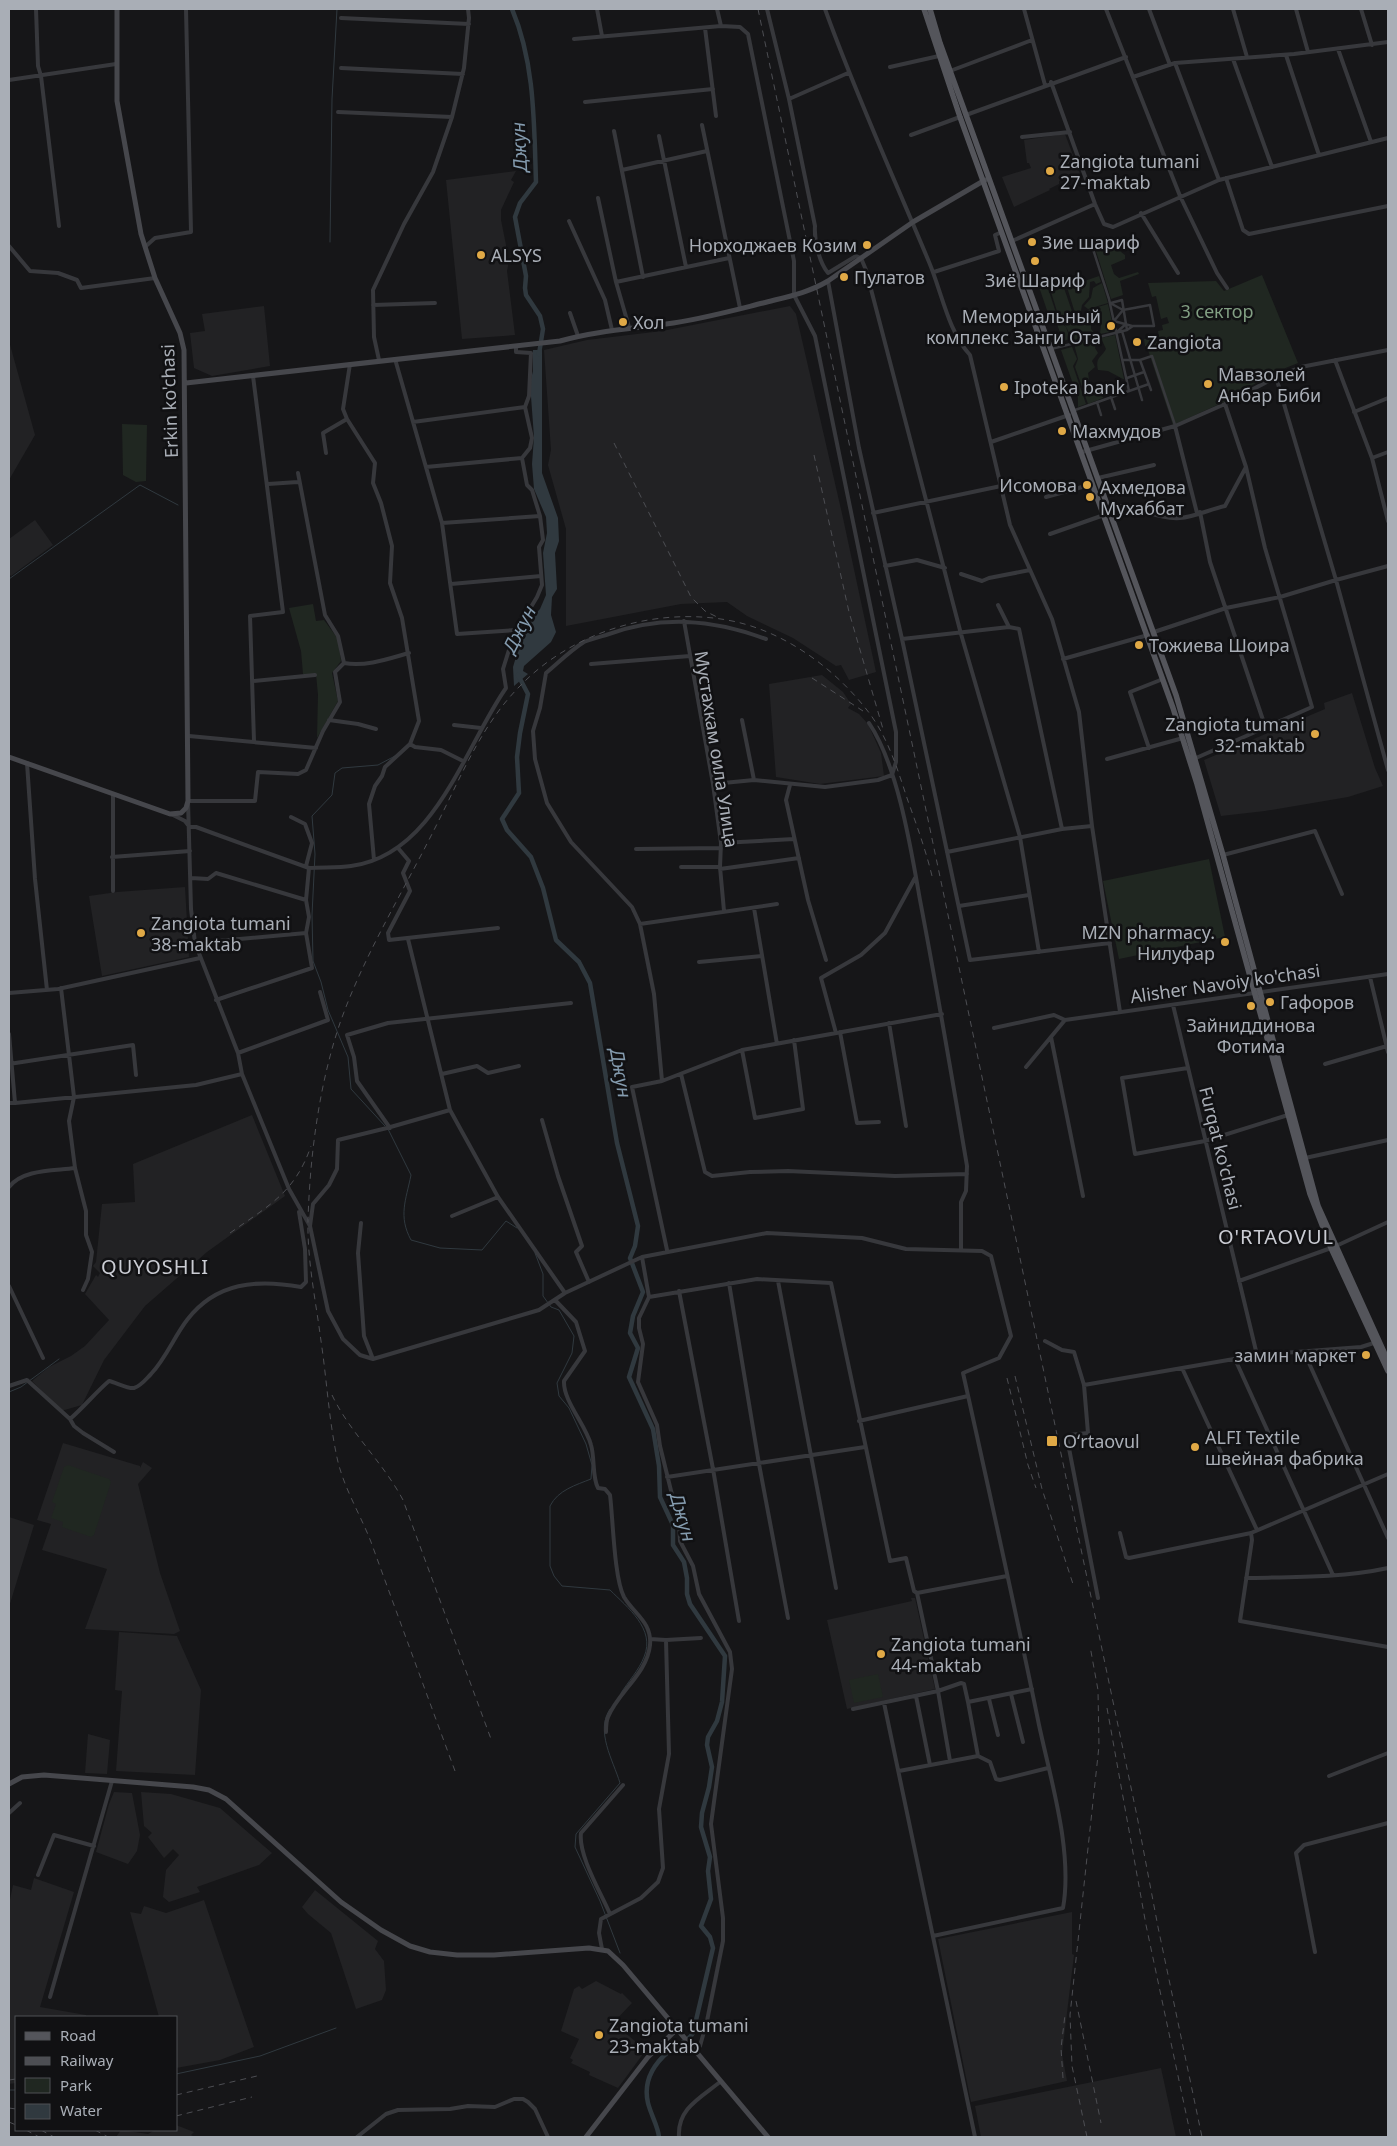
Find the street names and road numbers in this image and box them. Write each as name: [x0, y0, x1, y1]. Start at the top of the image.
street label: Erkin ko'chasi: [155, 344, 183, 458]
street label: Мустахкам оила Улица: [690, 649, 744, 849]
street label: Alisher Navoiy ko'chasi: [1128, 958, 1322, 1008]
street label: Furqat ko'chasi: [1194, 1084, 1248, 1212]

